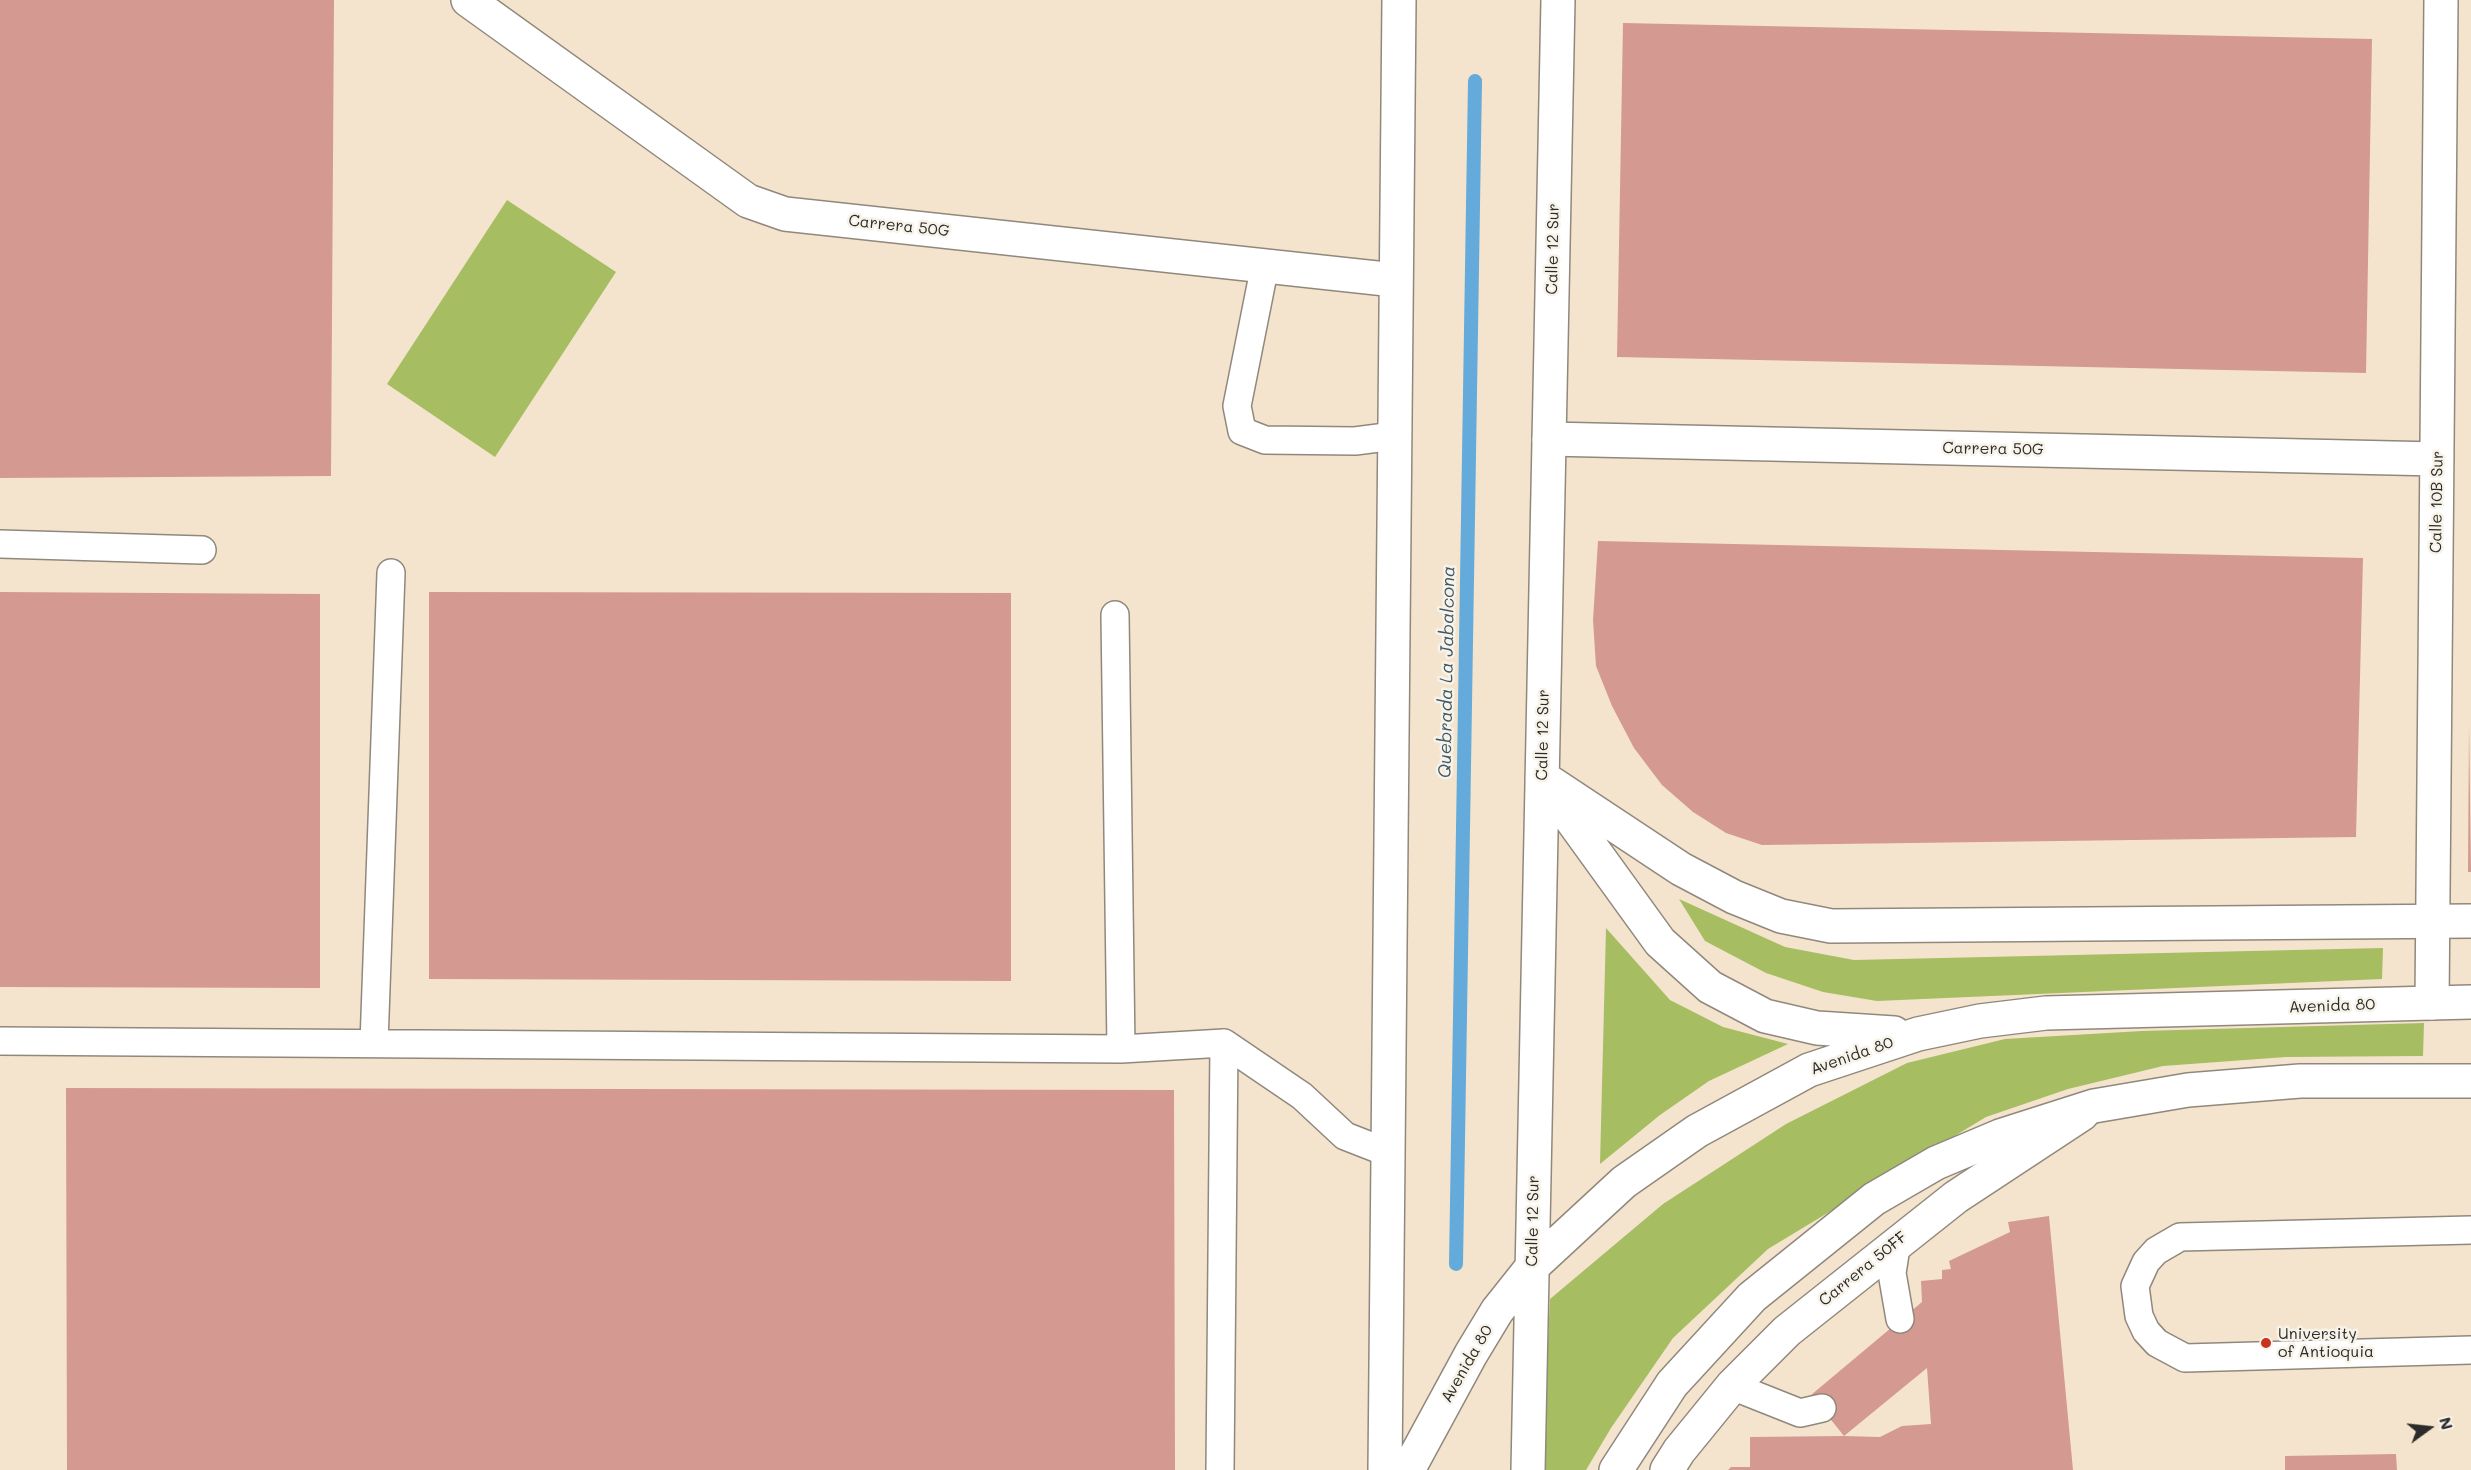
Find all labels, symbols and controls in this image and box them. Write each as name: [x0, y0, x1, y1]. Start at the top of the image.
street label: Calle 12 Sur: [1543, 203, 1563, 295]
street label: Carrera 50G: [848, 211, 950, 241]
street label: Carrera 50G: [1942, 439, 2044, 459]
street label: Calle 10B Sur: [2427, 451, 2447, 553]
water label: Quebrada La Jabalcona: [1434, 566, 1460, 778]
street label: Calle 12 Sur: [1533, 689, 1553, 781]
street label: Avenida 80: [2288, 995, 2376, 1017]
street label: Avenida 80: [1808, 1033, 1896, 1079]
street label: Calle 12 Sur: [1523, 1175, 1543, 1267]
street label: Carrera 50FF: [1815, 1228, 1911, 1310]
street label: Avenida 80: [1437, 1322, 1497, 1406]
place label: University of Antioquia: [2278, 1324, 2374, 1362]
marker: University of Antioquia: [2259, 1336, 2273, 1350]
north arrow: [2399, 1398, 2459, 1458]
text: N: [2435, 1415, 2459, 1432]

